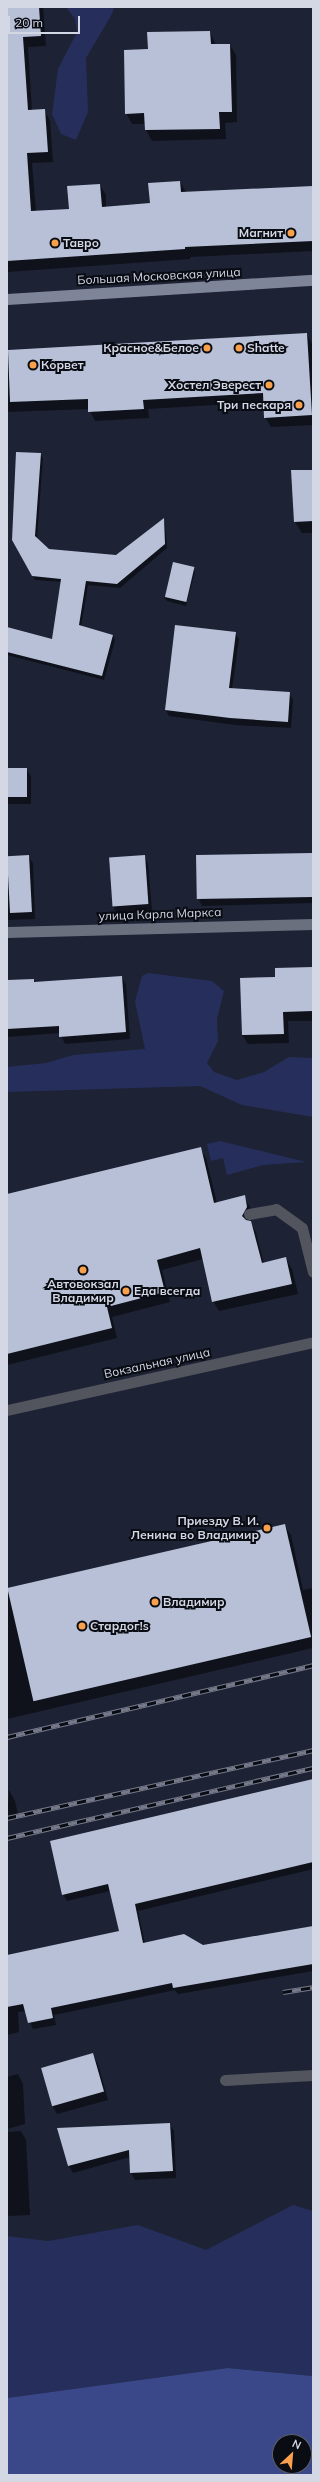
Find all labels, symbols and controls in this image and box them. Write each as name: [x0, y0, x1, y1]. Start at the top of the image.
scale bar: [10, 8, 82, 34]
text: 20 m: [15, 15, 43, 30]
place label: Магнит: [239, 226, 283, 240]
marker: Магнит: [286, 228, 296, 238]
place label: Тавро: [63, 236, 99, 250]
marker: Тавро: [50, 238, 60, 248]
street label: Большая Московская улица: [77, 265, 241, 287]
place label: Красное&Белое: [103, 341, 199, 355]
place label: Shatte: [247, 341, 285, 355]
marker: Красное&Белое: [202, 343, 212, 353]
marker: Shatte: [234, 343, 244, 353]
place label: Корвет: [41, 358, 84, 372]
marker: Корвет: [28, 360, 38, 370]
place label: Хостел Эверест: [168, 378, 261, 392]
marker: Хостел Эверест: [264, 380, 274, 390]
place label: Три пескаря: [217, 398, 291, 412]
marker: Три пескаря: [294, 400, 304, 410]
street label: улица Карла Маркса: [98, 905, 222, 923]
marker: Автовокзал Владимир: [78, 1265, 88, 1275]
place label: Автовокзал Владимир: [47, 1277, 119, 1305]
place label: Еда всегда: [134, 1284, 200, 1298]
marker: Еда всегда: [121, 1286, 131, 1296]
street label: Вокзальная улица: [103, 1345, 211, 1381]
place label: Приезду В. И. Ленина во Владимир: [131, 1514, 259, 1542]
marker: Приезду В. И. Ленина во Владимир: [262, 1523, 272, 1533]
place label: Владимир: [163, 1595, 225, 1609]
marker: Владимир: [150, 1597, 160, 1607]
place label: Стардог!s: [90, 1619, 149, 1633]
marker: Стардог!s: [77, 1621, 87, 1631]
north arrow: [272, 2434, 312, 2474]
text: N: [290, 2436, 304, 2452]

